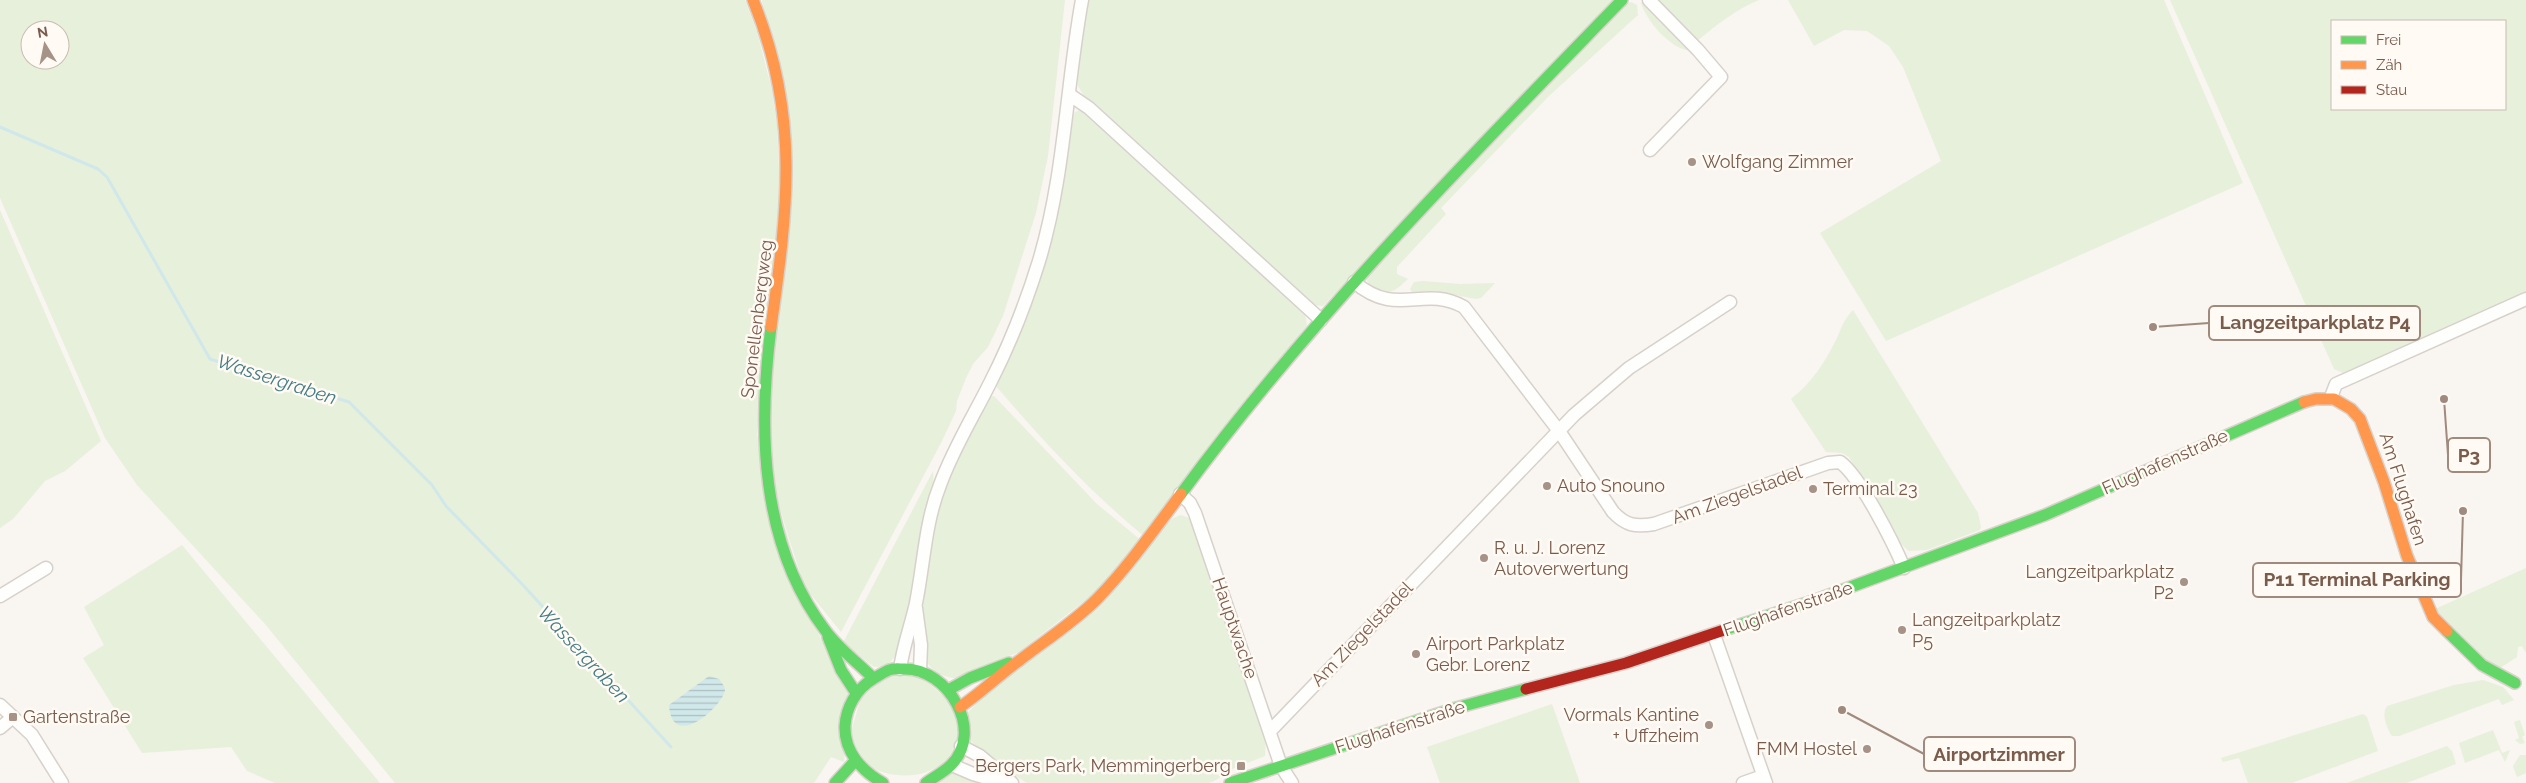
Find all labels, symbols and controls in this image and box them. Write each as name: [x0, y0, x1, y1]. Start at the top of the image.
north arrow: [20, 20, 70, 70]
legend: [2331, 20, 2506, 110]
text: N: [36, 23, 49, 41]
text: Frei: [2376, 31, 2401, 49]
text: Zäh: [2376, 56, 2402, 74]
text: Stau: [2376, 81, 2407, 99]
place label: Wolfgang Zimmer: [1702, 151, 1854, 172]
marker: Wolfgang Zimmer: [1686, 156, 1698, 168]
street label: Sponellenbergweg: [736, 238, 777, 399]
callout: Langzeitparkplatz P4: [2209, 306, 2420, 340]
text: Langzeitparkplatz P4: [2219, 311, 2411, 333]
water label: Wassergraben: [214, 349, 340, 409]
street label: Flughafenstraße: [2099, 424, 2231, 499]
street label: Am Flughafen: [2375, 430, 2432, 548]
callout: P3: [2448, 438, 2490, 472]
text: P3: [2458, 444, 2480, 466]
street label: Am Ziegelstadel: [1669, 461, 1805, 528]
place label: Auto Snouno: [1557, 475, 1665, 496]
place label: Terminal 23: [1823, 478, 1918, 499]
marker: Auto Snouno: [1541, 480, 1553, 492]
marker: Terminal 23: [1807, 483, 1819, 495]
place label: R. u. J. Lorenz Autoverwertung: [1494, 537, 1629, 579]
marker: R. u. J. Lorenz Autoverwertung: [1478, 552, 1490, 564]
place label: Langzeitparkplatz P2: [2026, 561, 2174, 603]
callout: P11 Terminal Parking: [2253, 563, 2461, 597]
text: P11 Terminal Parking: [2263, 568, 2451, 590]
street label: Hauptwache: [1208, 574, 1263, 682]
street label: Flughafenstraße: [1720, 576, 1856, 641]
marker: Langzeitparkplatz P2: [2178, 576, 2190, 588]
street label: Am Ziegelstadel: [1307, 577, 1417, 690]
water label: Wassergraben: [534, 601, 634, 707]
place label: Langzeitparkplatz P5: [1912, 609, 2061, 651]
marker: Langzeitparkplatz P5: [1896, 624, 1908, 636]
place label: Airport Parkplatz Gebr. Lorenz: [1426, 633, 1565, 675]
marker: Airport Parkplatz Gebr. Lorenz: [1410, 648, 1422, 660]
street label: Flughafenstraße: [1332, 695, 1468, 757]
place label: Vormals Kantine + Uffzheim: [1564, 704, 1699, 746]
place label: Gartenstraße: [23, 706, 131, 727]
marker: Gartenstraße: [7, 711, 19, 723]
marker: Vormals Kantine + Uffzheim: [1703, 719, 1715, 731]
callout: Airportzimmer: [1924, 737, 2075, 771]
place label: FMM Hostel: [1756, 738, 1857, 759]
marker: FMM Hostel: [1861, 743, 1873, 755]
text: Airportzimmer: [1933, 743, 2065, 765]
place label: Bergers Park, Memmingerberg: [975, 755, 1231, 776]
marker: Bergers Park, Memmingerberg: [1235, 760, 1247, 772]

